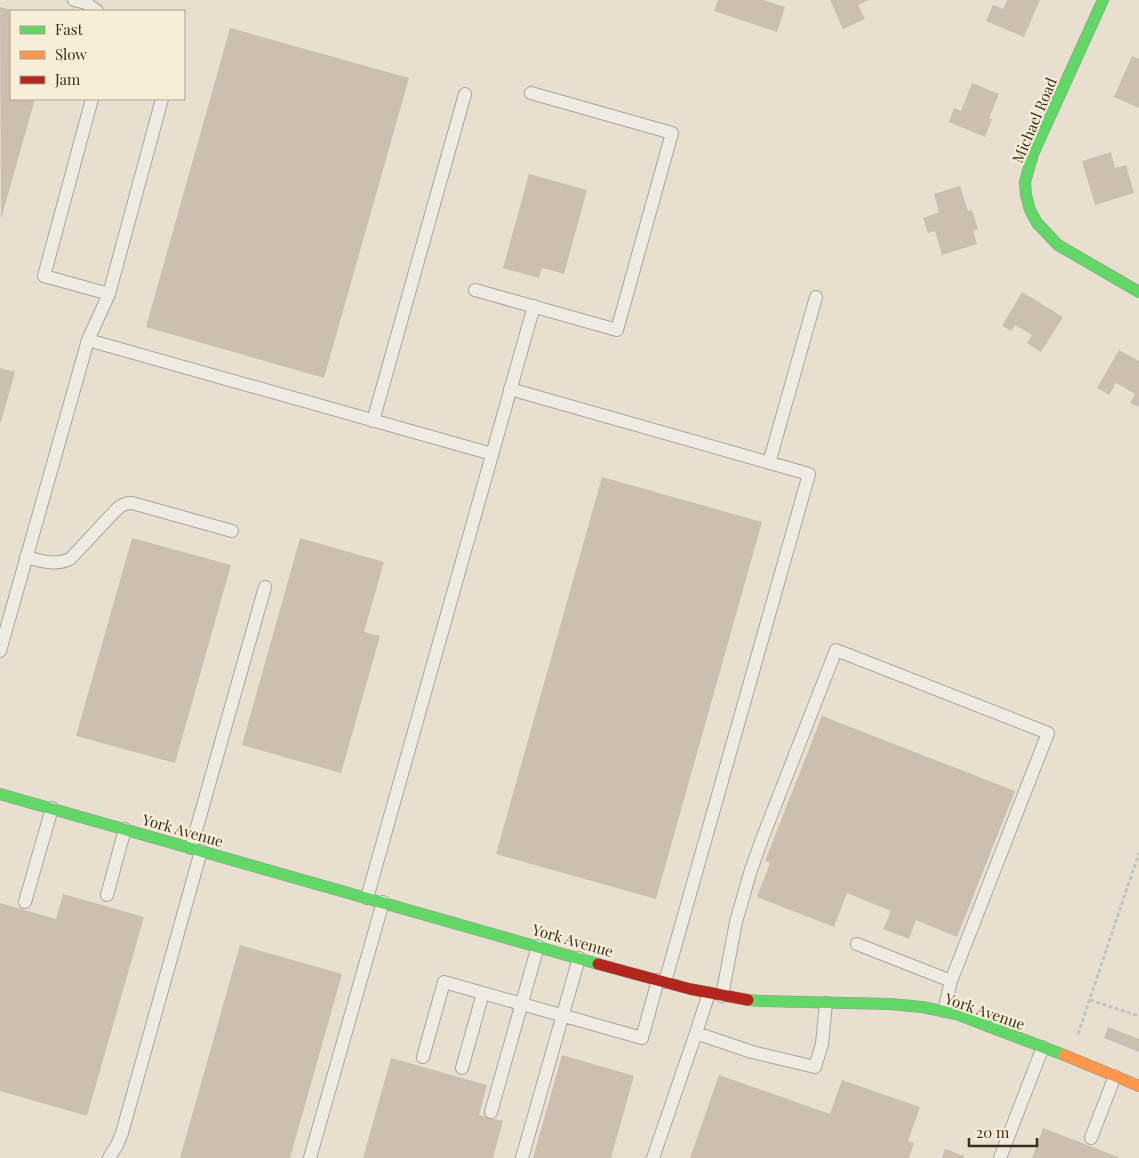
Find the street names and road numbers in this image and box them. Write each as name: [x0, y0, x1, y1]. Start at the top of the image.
street label: Michael Road: [1007, 74, 1061, 166]
street label: York Avenue: [139, 809, 226, 851]
street label: York Avenue: [529, 919, 616, 961]
street label: York Avenue: [941, 988, 1028, 1034]

